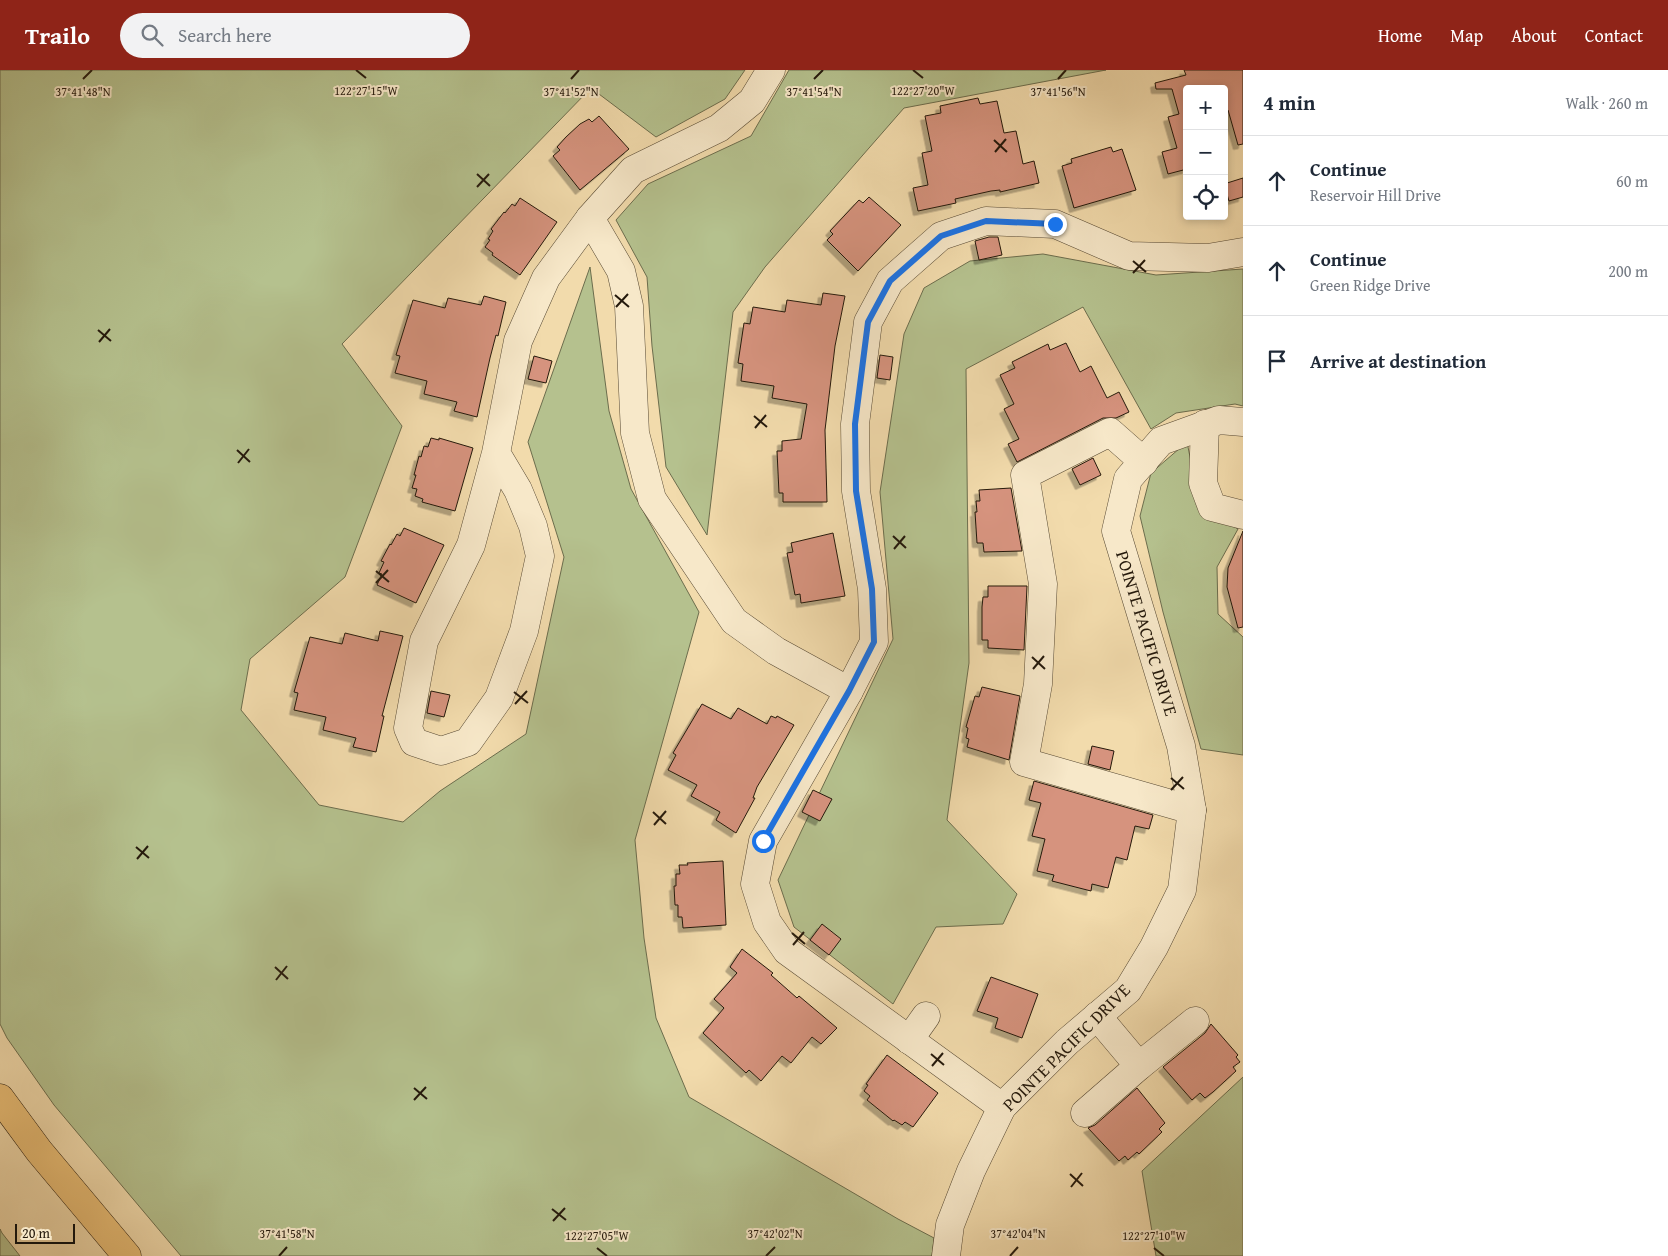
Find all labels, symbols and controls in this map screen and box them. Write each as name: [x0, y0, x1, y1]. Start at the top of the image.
search box: [120, 13, 470, 58]
text: Trailo: [25, 18, 90, 53]
icon: search: [138, 21, 166, 49]
text: Search here: [178, 21, 272, 49]
text: Home: [1378, 22, 1422, 49]
text: Map: [1450, 22, 1483, 49]
text: About: [1511, 22, 1557, 49]
text: Contact: [1585, 22, 1643, 49]
text: 122°27'15"W: [334, 82, 398, 99]
text: 122°27'20"W: [891, 82, 955, 99]
text: 37°41'48"N: [55, 83, 111, 100]
text: 37°41'52"N: [543, 83, 599, 100]
text: 37°41'54"N: [786, 83, 842, 100]
text: 37°41'56"N: [1030, 83, 1086, 100]
map controls: [1183, 85, 1228, 220]
button: +: [1183, 85, 1228, 130]
text: 4 min: [1263, 87, 1315, 118]
text: Walk · 260 m: [1565, 91, 1648, 115]
button: −: [1183, 130, 1228, 175]
text: Continue: [1310, 155, 1387, 183]
icon: ahead: [1263, 167, 1291, 195]
text: 60 m: [1616, 169, 1648, 193]
button: locate: [1183, 175, 1228, 220]
text: Reservoir Hill Drive: [1310, 183, 1441, 207]
route end: [1044, 213, 1067, 236]
text: Continue: [1310, 245, 1387, 273]
icon: ahead: [1263, 257, 1291, 285]
text: 200 m: [1608, 259, 1648, 283]
text: Green Ridge Drive: [1310, 273, 1430, 297]
icon: arrive: [1263, 347, 1291, 375]
text: Arrive at destination: [1310, 347, 1486, 375]
street label: POINTE PACIFIC DRIVE: [1109, 547, 1185, 719]
route start: [752, 830, 775, 853]
street label: POINTE PACIFIC DRIVE: [996, 977, 1136, 1117]
scale bar: [15, 1221, 75, 1244]
text: 20 m: [22, 1223, 50, 1243]
text: 37°41'58"N: [259, 1225, 315, 1242]
text: 37°42'02"N: [747, 1225, 803, 1242]
text: 37°42'04"N: [990, 1225, 1046, 1242]
text: 122°27'05"W: [565, 1227, 629, 1244]
text: 122°27'10"W: [1122, 1227, 1186, 1244]

